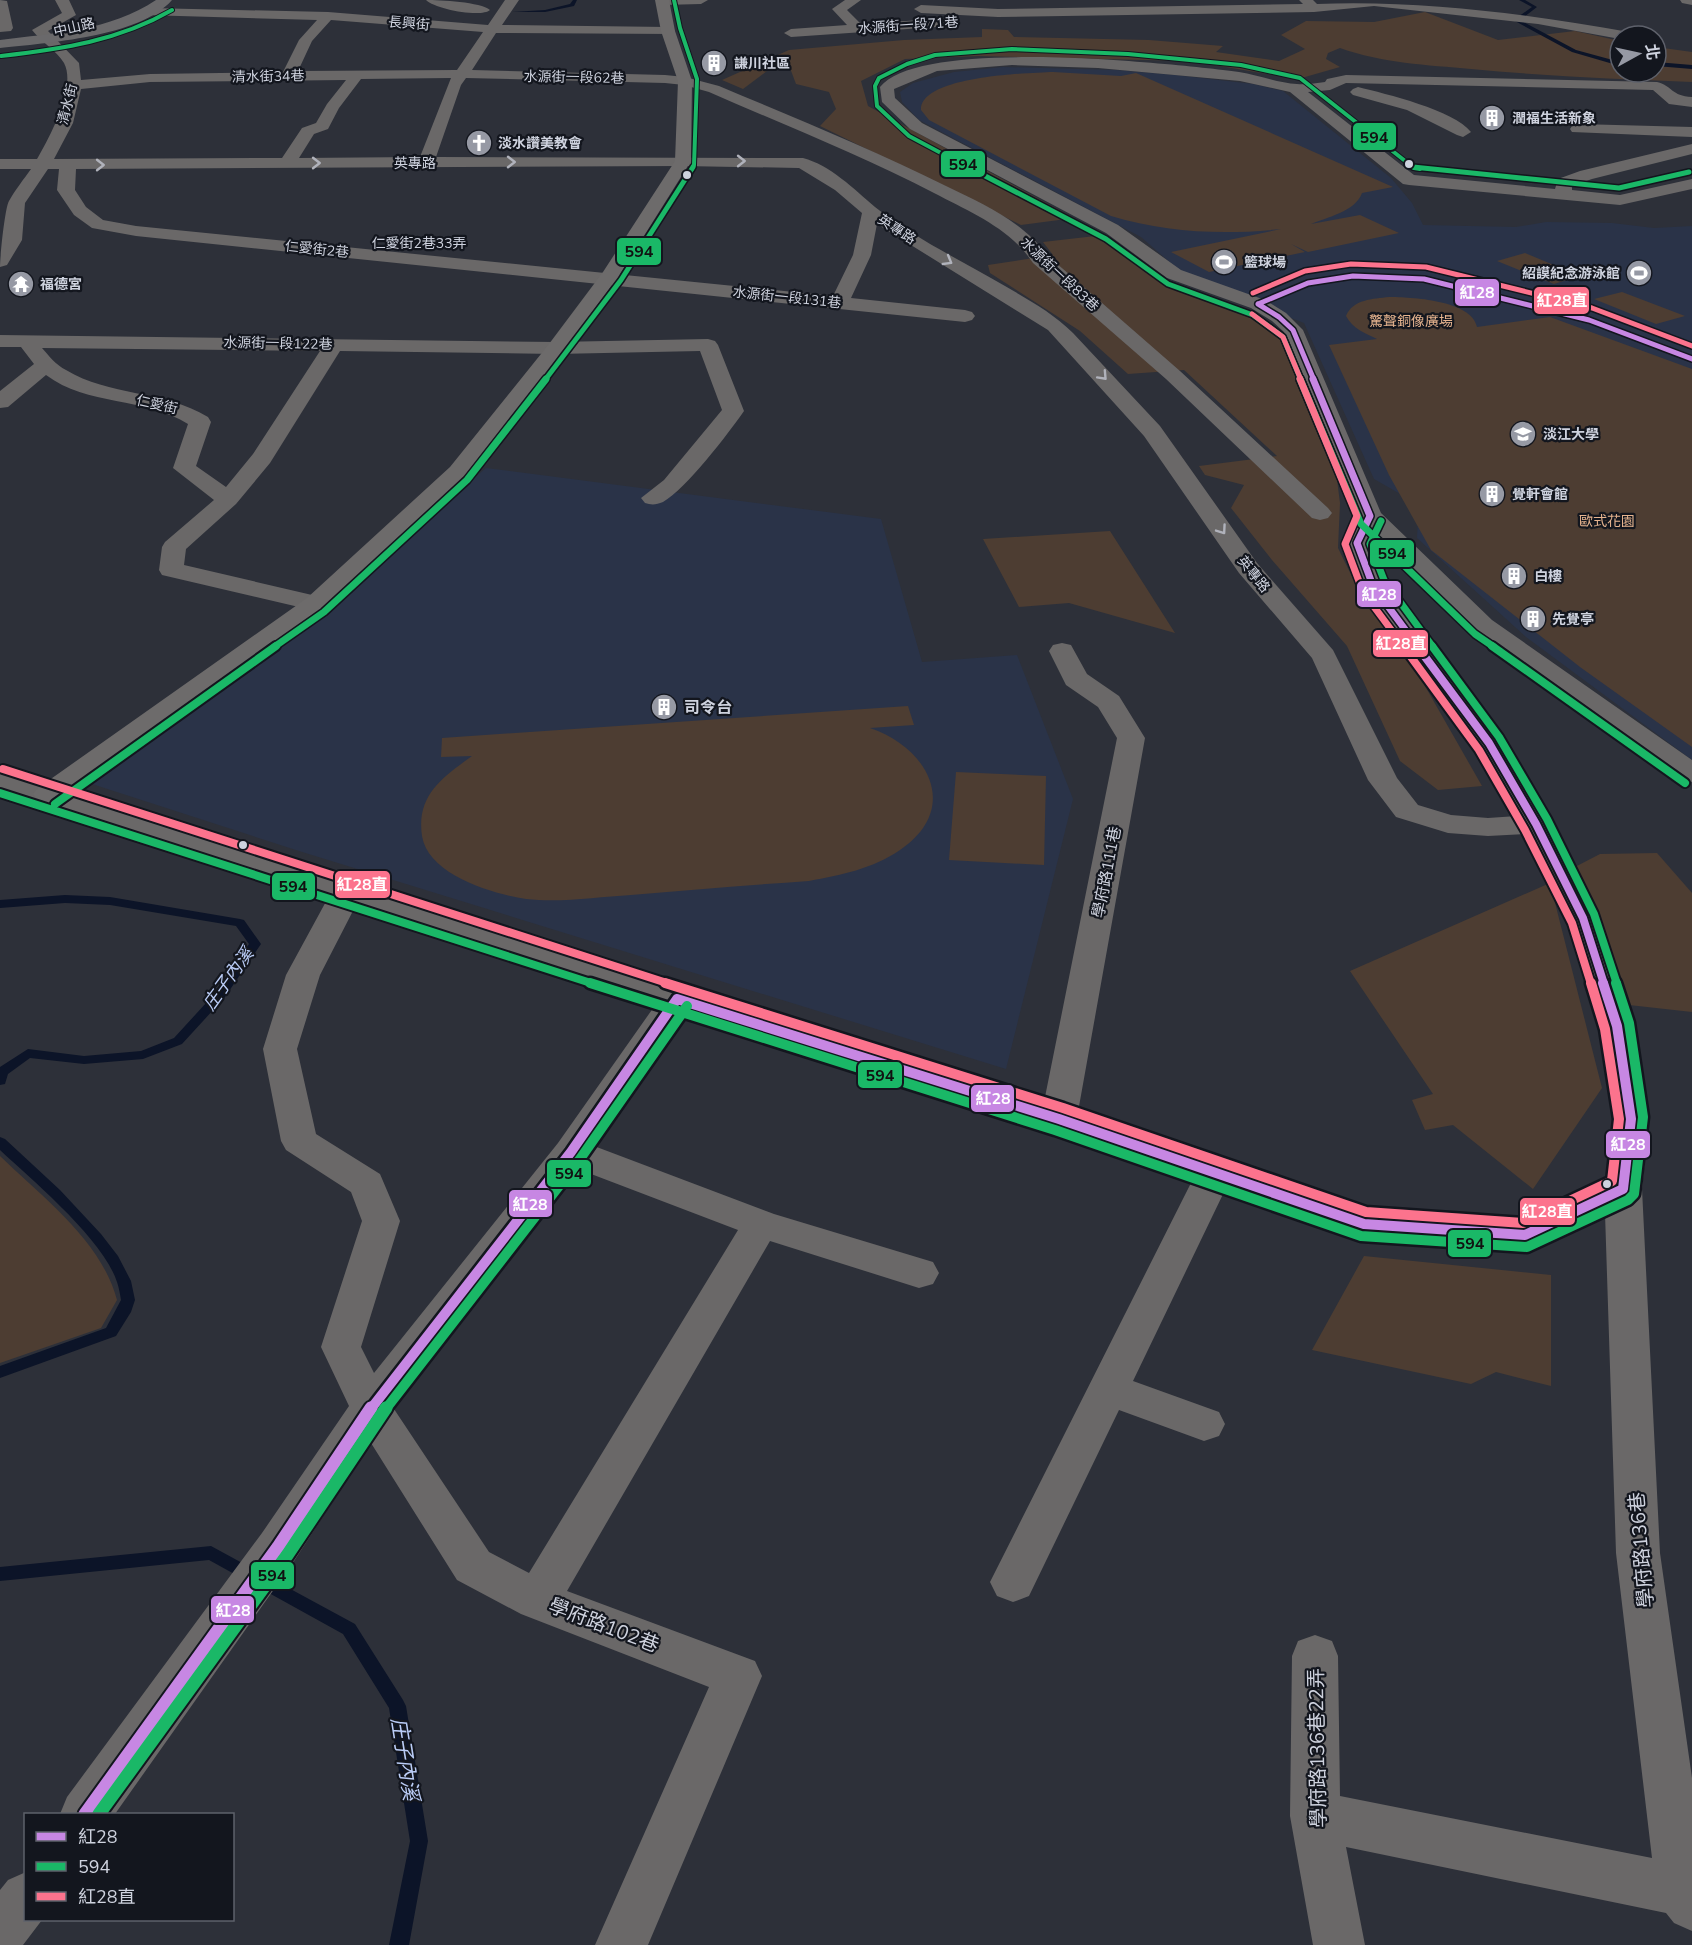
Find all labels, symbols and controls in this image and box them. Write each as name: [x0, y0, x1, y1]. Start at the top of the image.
street label: 長興街: [387, 12, 431, 35]
street label: 水源街一段71巷: [857, 13, 959, 38]
street label: 中山路: [52, 14, 97, 41]
north arrow: [1608, 24, 1668, 84]
text: 北: [1640, 43, 1664, 62]
building icon: 謙川社區: [699, 48, 729, 78]
place label: 謙川社區: [734, 54, 790, 73]
street label: 清水街34巷: [231, 66, 305, 87]
street label: 水源街一段62巷: [523, 67, 625, 88]
street label: 清水街: [53, 81, 82, 127]
building icon: 潤福生活新象: [1477, 103, 1507, 133]
place label: 潤福生活新象: [1512, 109, 1596, 128]
line badge: 594: [1352, 122, 1397, 151]
text: 594: [1360, 127, 1389, 149]
church icon: 淡水讚美教會: [464, 128, 494, 158]
place label: 淡水讚美教會: [498, 134, 582, 153]
line badge: 594: [940, 150, 986, 178]
street label: 英專路: [394, 154, 436, 173]
text: 594: [949, 154, 978, 176]
one-way arrow: [737, 155, 746, 167]
one-way arrow: [507, 156, 516, 168]
one-way arrow: [312, 157, 321, 169]
one-way arrow: [96, 158, 105, 171]
unlabelled marker: [1403, 158, 1415, 170]
unlabelled marker: [681, 169, 693, 181]
street label: 英專路: [874, 210, 920, 249]
street label: 水源街一段83巷: [1016, 233, 1103, 316]
street label: 仁愛街2巷33弄: [371, 234, 467, 253]
street label: 仁愛街2巷: [284, 237, 350, 262]
line badge: 594: [616, 237, 662, 266]
text: 594: [625, 241, 654, 263]
sports icon: 籃球場: [1209, 247, 1239, 277]
place label: 籃球場: [1244, 253, 1286, 272]
one-way arrow: [942, 254, 952, 265]
sports icon: 紹謨紀念游泳館: [1624, 258, 1654, 288]
place label: 紹謨紀念游泳館: [1522, 264, 1620, 283]
temple icon: 福德宮: [6, 269, 36, 299]
place label: 福德宮: [40, 275, 82, 294]
line badge: 紅28: [1454, 278, 1500, 307]
street label: 水源街一段131巷: [732, 282, 842, 313]
text: 紅28: [1459, 282, 1495, 304]
line badge: 紅28直: [1533, 286, 1590, 315]
text: 紅28直: [1536, 290, 1588, 312]
park label: 驚聲銅像廣場: [1369, 312, 1453, 331]
street label: 水源街一段122巷: [223, 333, 333, 354]
one-way arrow: [1096, 370, 1107, 380]
street label: 仁愛街: [134, 391, 179, 418]
school or university icon: 淡江大學: [1508, 419, 1538, 449]
place label: 淡江大學: [1543, 425, 1599, 444]
building icon: 覺軒會館: [1477, 479, 1507, 509]
place label: 覺軒會館: [1512, 485, 1568, 504]
park label: 歐式花園: [1579, 512, 1635, 531]
one-way arrow: [1215, 524, 1226, 535]
line badge: 594: [1369, 539, 1415, 568]
text: 594: [1378, 543, 1407, 565]
street label: 英專路: [1233, 552, 1274, 597]
building icon: 白樓: [1499, 561, 1529, 591]
place label: 白樓: [1534, 567, 1562, 586]
line badge: 紅28: [1356, 580, 1402, 608]
text: 紅28: [1361, 584, 1397, 606]
building icon: 先覺亭: [1518, 604, 1548, 634]
place label: 先覺亭: [1552, 610, 1594, 629]
line badge: 紅28直: [1372, 629, 1429, 658]
text: 紅28直: [1375, 633, 1427, 655]
building icon: 司令台: [649, 692, 679, 722]
place label: 司令台: [684, 697, 732, 719]
street label: 學府路111巷: [1087, 825, 1127, 920]
unlabelled marker: [237, 839, 249, 851]
line badge: 紅28直: [334, 870, 391, 899]
line badge: 594: [271, 872, 316, 901]
text: 紅28直: [336, 874, 388, 896]
text: 594: [279, 876, 308, 898]
water label: 庄子內溪: [197, 940, 261, 1015]
line badge: 594: [857, 1061, 903, 1089]
text: 594: [866, 1065, 895, 1087]
line badge: 紅28: [970, 1084, 1015, 1113]
text: 紅28: [975, 1088, 1011, 1110]
line badge: 紅28: [1605, 1130, 1651, 1159]
text: 紅28: [1610, 1134, 1646, 1156]
line badge: 594: [546, 1159, 592, 1188]
text: 594: [555, 1163, 584, 1185]
unlabelled marker: [1601, 1178, 1613, 1190]
line badge: 紅28: [508, 1189, 553, 1218]
text: 紅28: [512, 1194, 548, 1216]
line badge: 紅28直: [1519, 1197, 1576, 1226]
text: 紅28直: [1521, 1201, 1573, 1223]
line badge: 594: [1447, 1229, 1492, 1258]
text: 594: [1456, 1233, 1485, 1255]
street label: 學府路136巷: [1623, 1491, 1660, 1609]
line badge: 594: [250, 1561, 295, 1590]
text: 594: [258, 1565, 287, 1587]
street label: 學府路102巷: [545, 1592, 663, 1659]
line badge: 紅28: [210, 1595, 255, 1624]
text: 紅28: [215, 1600, 251, 1622]
street label: 學府路136巷22弄: [1303, 1668, 1332, 1828]
water label: 庄子內溪: [385, 1715, 426, 1806]
legend: [24, 1813, 234, 1921]
text: 紅28: [78, 1825, 118, 1849]
text: 594: [78, 1855, 111, 1879]
text: 紅28直: [78, 1885, 136, 1909]

